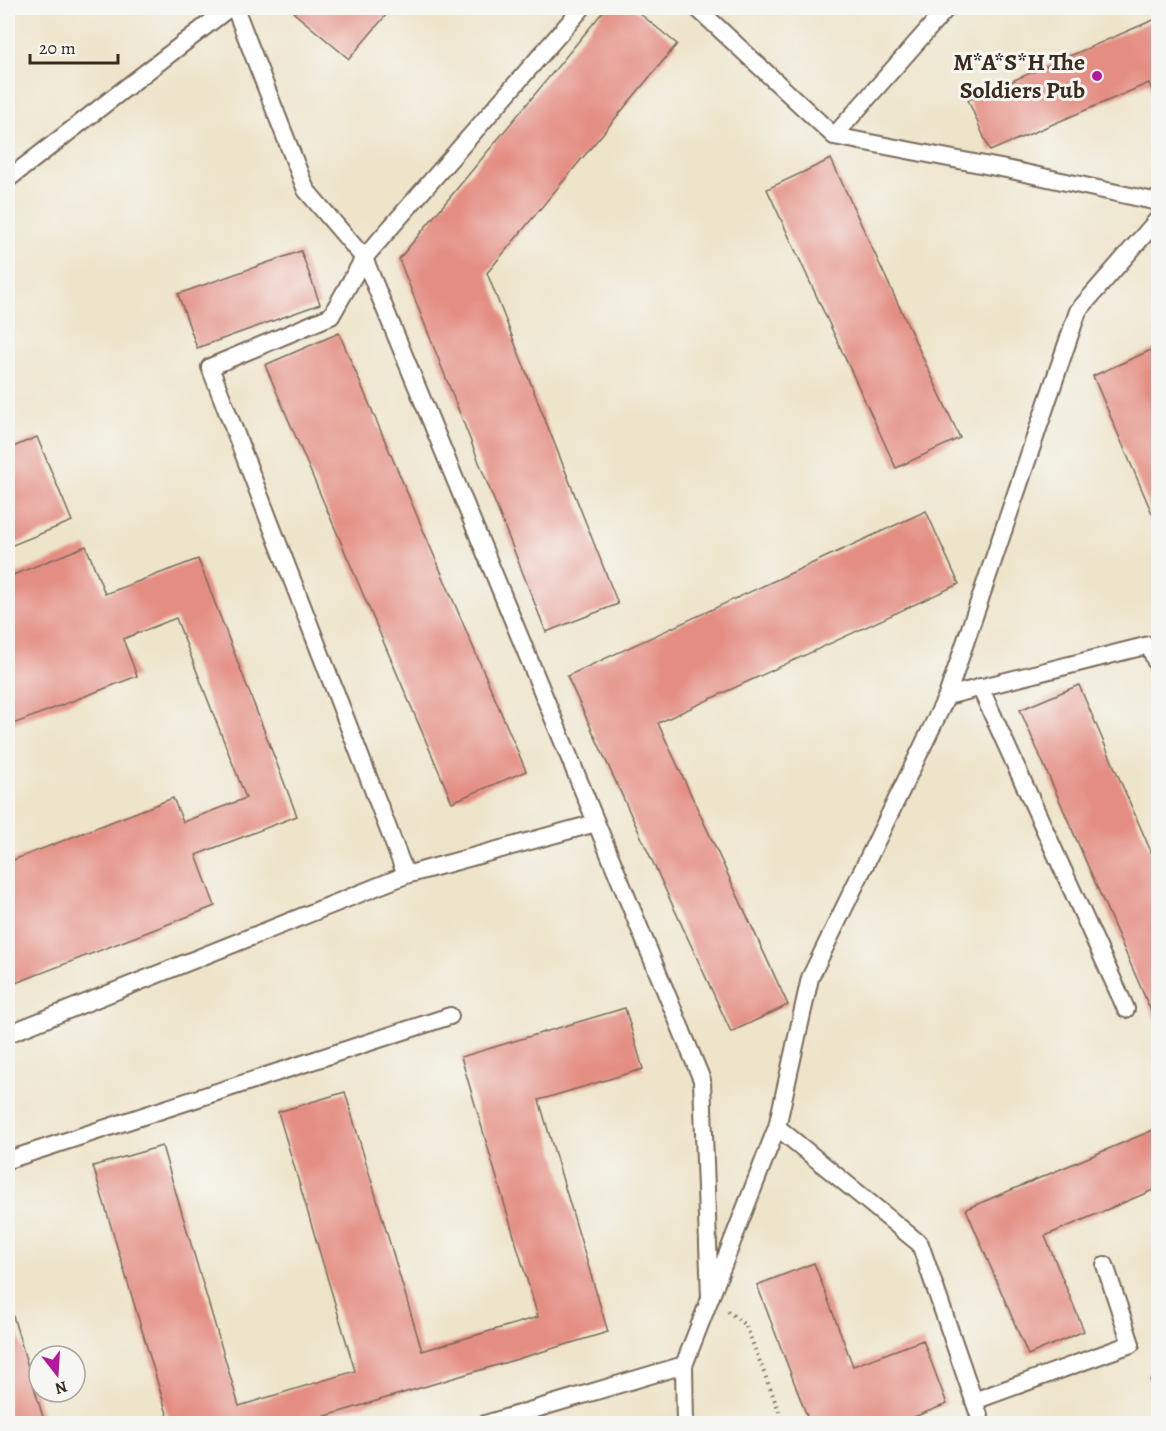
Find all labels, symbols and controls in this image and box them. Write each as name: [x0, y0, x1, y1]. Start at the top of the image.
scale bar: [30, 27, 118, 65]
text: 20 m: [39, 36, 76, 60]
place label: M*A*S*H The Soldiers Pub: [953, 46, 1085, 106]
marker: M*A*S*H The Soldiers Pub: [1090, 69, 1104, 83]
north arrow: [27, 1344, 87, 1404]
text: N: [52, 1375, 70, 1400]

